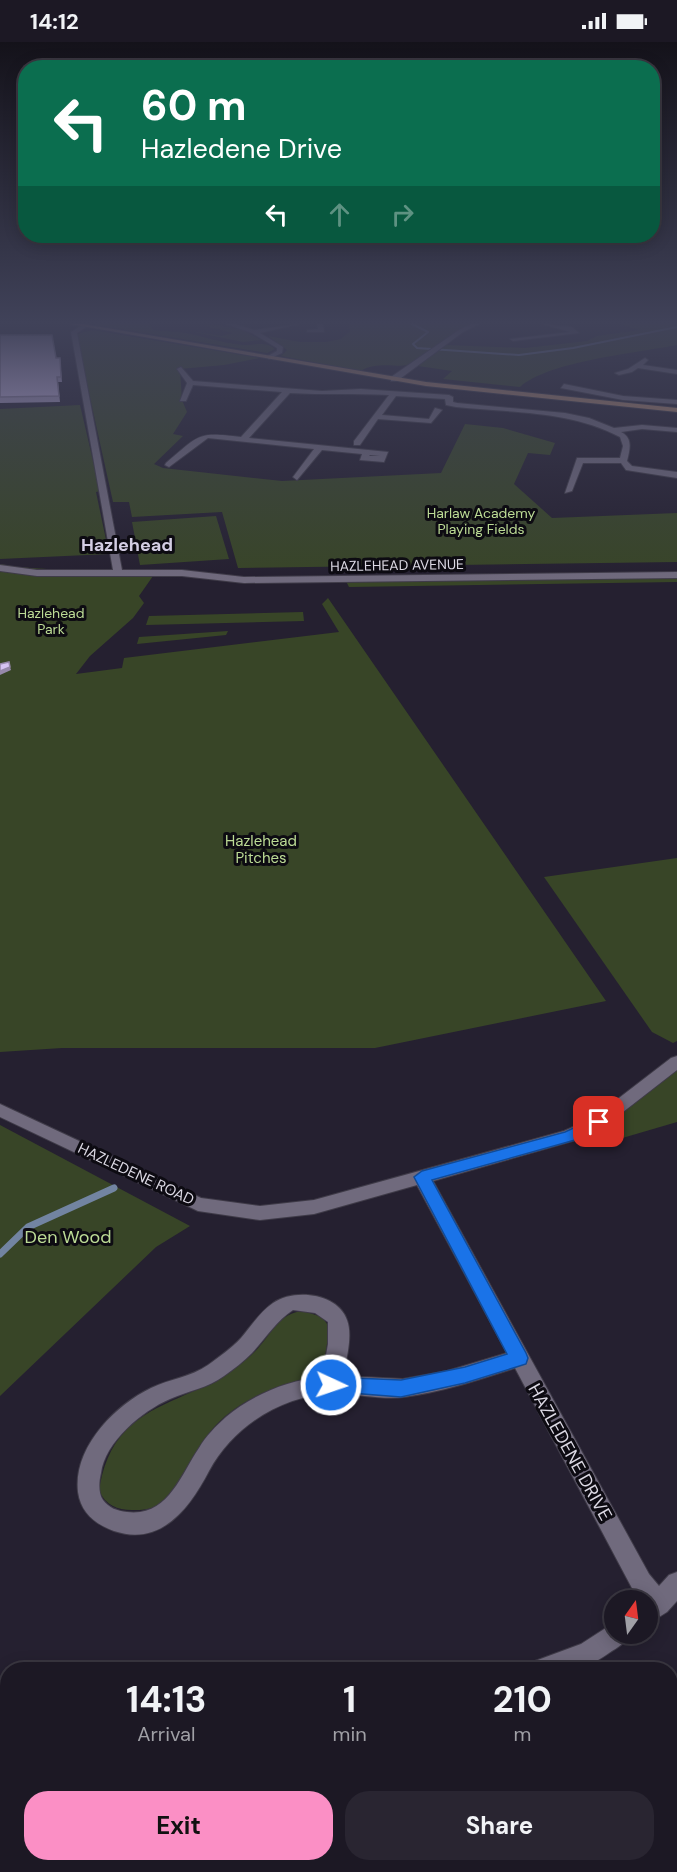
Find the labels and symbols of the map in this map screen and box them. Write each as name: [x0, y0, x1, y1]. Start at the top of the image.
park label: Harlaw Academy Playing Fields: [427, 504, 536, 538]
district label: Hazlehead: [81, 533, 173, 557]
street label: HAZLEHEAD AVENUE: [330, 555, 464, 575]
park label: Hazlehead Park: [17, 604, 85, 638]
park label: Hazlehead Pitches: [225, 831, 297, 868]
pin: [573, 1096, 624, 1147]
street label: HAZLEDENE ROAD: [75, 1138, 197, 1210]
park label: Den Wood: [25, 1225, 111, 1249]
position arrow: [299, 1353, 363, 1417]
street label: HAZLEDENE DRIVE: [522, 1379, 618, 1525]
north arrow: [604, 1590, 658, 1644]

